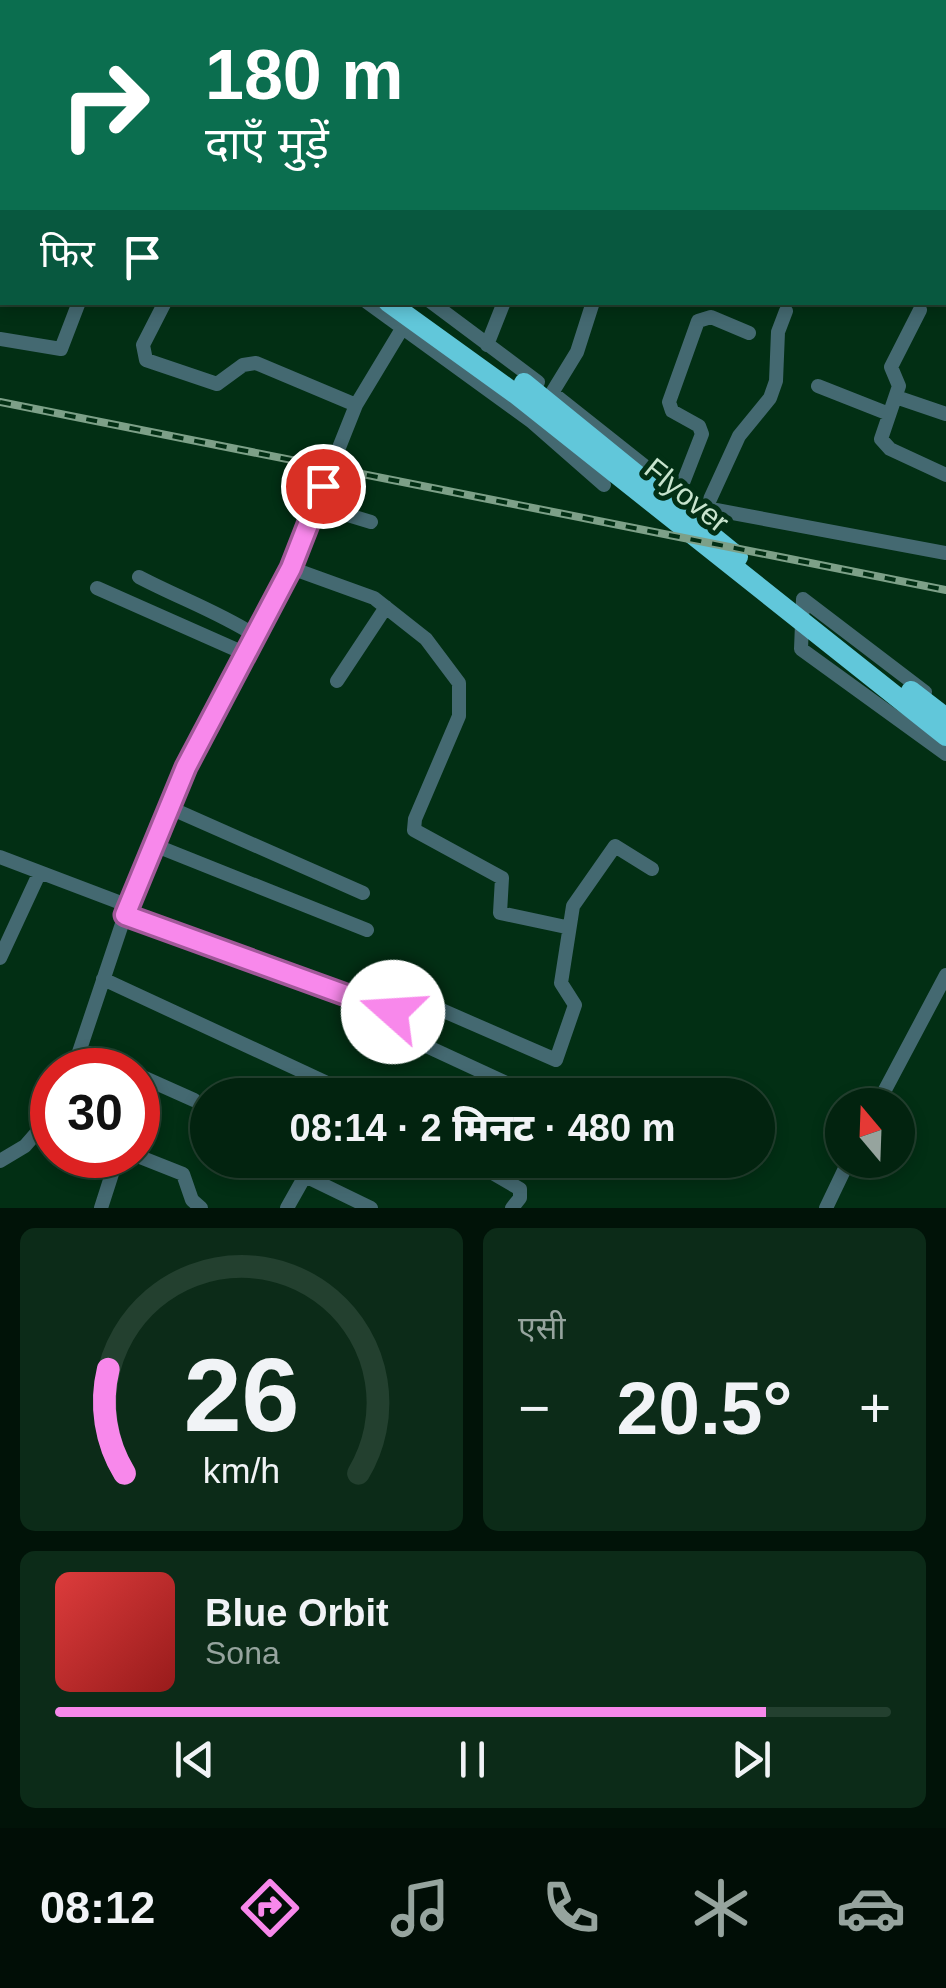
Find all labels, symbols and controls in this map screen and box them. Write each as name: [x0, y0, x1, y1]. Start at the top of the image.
text: 180 m: [205, 36, 403, 114]
icon: right: [40, 40, 170, 170]
text: दाएँ मुड़ें: [205, 118, 329, 169]
icon: arrive: [115, 230, 170, 285]
text: फिर: [40, 233, 95, 275]
pin: [281, 444, 366, 529]
street label: Flyover: [638, 451, 736, 539]
icon: arrive: [296, 459, 351, 514]
position arrow: [341, 960, 445, 1064]
speed limit sign: 30: [30, 1048, 160, 1178]
north arrow: [825, 1088, 915, 1178]
map controls: [825, 1088, 915, 1178]
text: 08:14 · 2 मिनट · 480 m: [290, 1107, 675, 1149]
text: एसी: [518, 1310, 566, 1346]
text: 26: [184, 1337, 299, 1453]
text: 20.5°: [617, 1366, 792, 1450]
text: −: [518, 1377, 550, 1439]
text: +: [859, 1377, 891, 1439]
text: km/h: [203, 1451, 280, 1491]
text: Blue Orbit: [205, 1592, 389, 1634]
text: Sona: [205, 1635, 280, 1671]
icon: previous: [167, 1732, 222, 1787]
icon: pause: [445, 1732, 500, 1787]
icon: next: [724, 1732, 779, 1787]
icon: directions: [235, 1873, 305, 1943]
icon: music: [385, 1873, 455, 1943]
icon: phone: [536, 1873, 606, 1943]
icon: climate: [686, 1873, 756, 1943]
icon: car: [836, 1873, 906, 1943]
text: 08:12: [40, 1882, 155, 1933]

